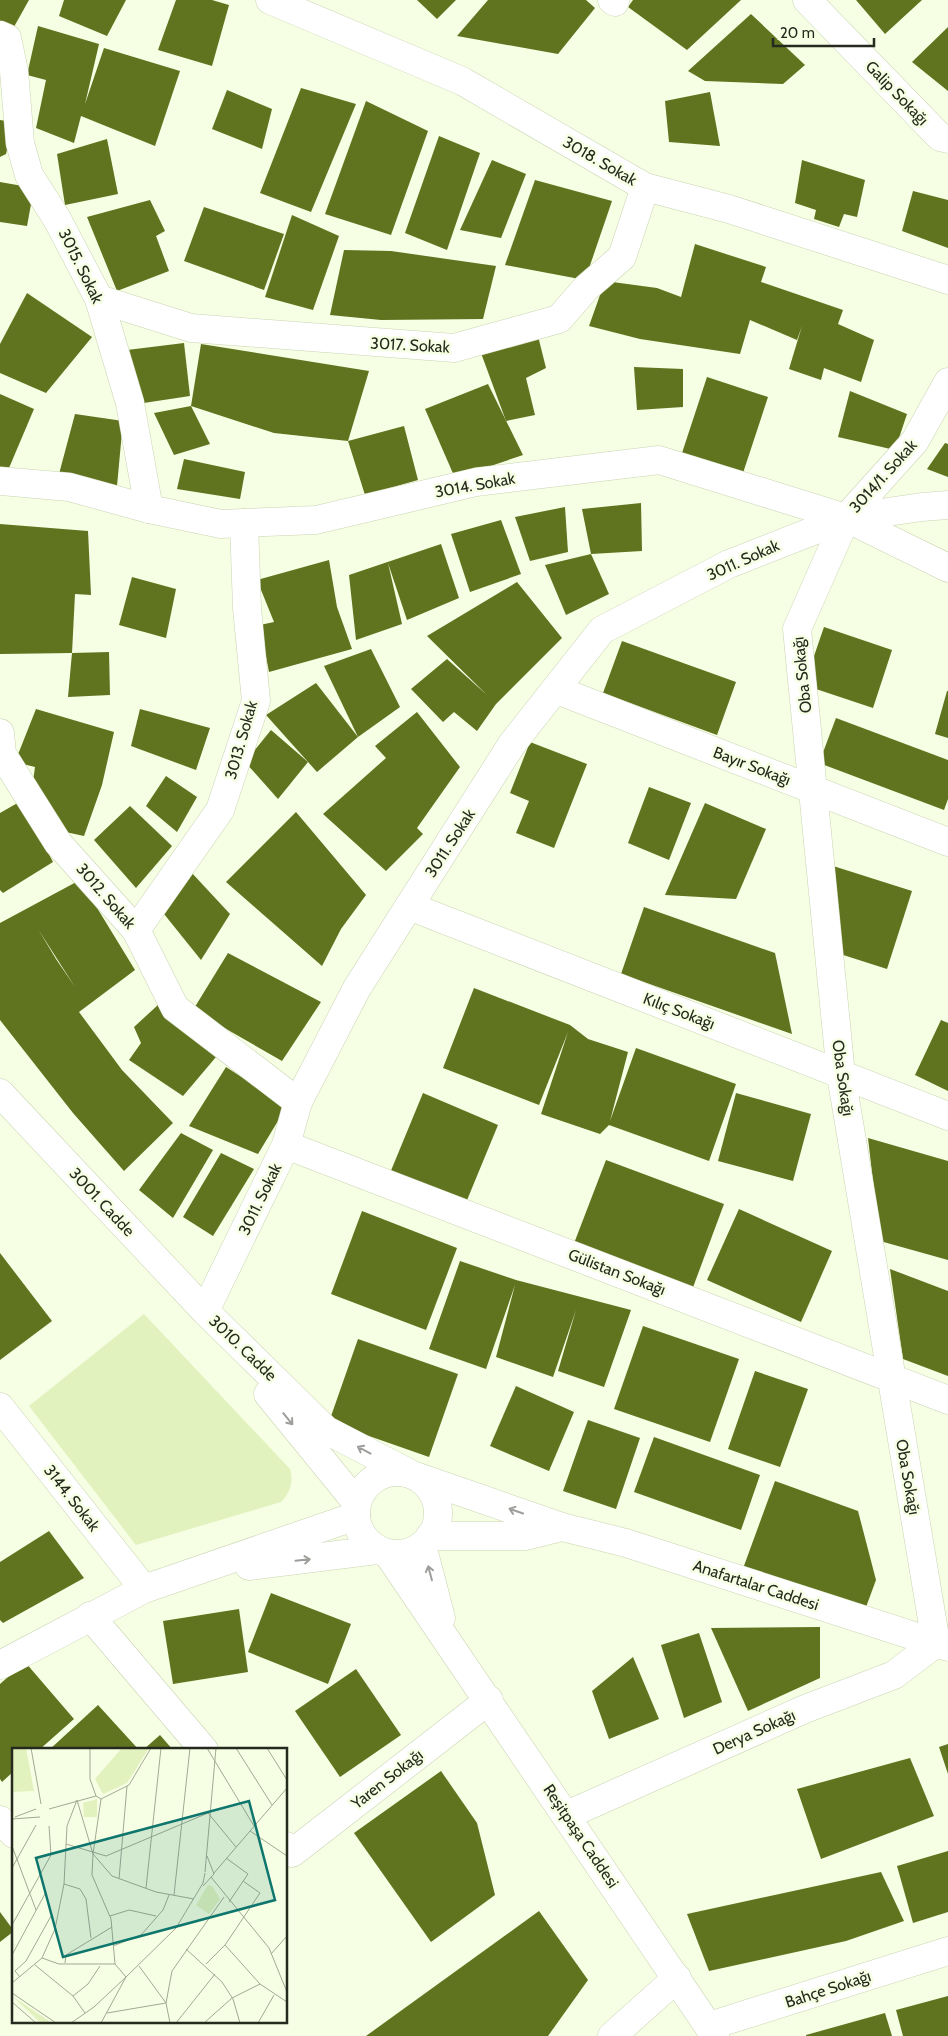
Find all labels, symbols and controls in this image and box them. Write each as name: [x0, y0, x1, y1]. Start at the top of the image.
scale bar: [773, 15, 874, 47]
text: 20 m: [780, 24, 815, 42]
street label: Galip Sokağı: [862, 57, 932, 129]
street label: 3018. Sokak: [560, 132, 641, 190]
street label: 3015. Sokak: [55, 226, 108, 307]
street label: 3017. Sokak: [370, 333, 451, 357]
street label: 3014/1. Sokak: [845, 435, 921, 516]
street label: 3014. Sokak: [433, 468, 517, 501]
street label: 3011. Sokak: [704, 535, 783, 584]
street label: Oba Sokağı: [789, 636, 815, 714]
street label: 3013. Sokak: [221, 698, 261, 781]
street label: Bayır Sokağı: [711, 743, 793, 789]
street label: 3011. Sokak: [421, 805, 479, 881]
street label: 3012. Sokak: [72, 859, 140, 933]
street label: Kılıç Sokağı: [641, 989, 717, 1033]
street label: Oba Sokağı: [828, 1039, 858, 1117]
street label: 3011. Sokak: [235, 1159, 286, 1238]
street label: 3001. Cadde: [66, 1164, 138, 1240]
street label: Gülistan Sokağı: [566, 1245, 668, 1299]
street label: 3010. Cadde: [205, 1311, 281, 1385]
one-way arrow: [283, 1412, 294, 1425]
street label: Oba Sokağı: [892, 1438, 924, 1516]
one-way arrow: [357, 1444, 371, 1454]
street label: 3144. Sokak: [40, 1461, 104, 1536]
one-way arrow: [508, 1506, 524, 1516]
one-way arrow: [295, 1555, 311, 1565]
street label: Anafartalar Caddesi: [691, 1556, 821, 1614]
one-way arrow: [425, 1566, 434, 1582]
street label: Derya Sokağı: [710, 1705, 798, 1759]
street label: Yaren Sokağı: [347, 1745, 427, 1813]
inset map: [12, 1748, 288, 2024]
street label: Reşitpaşa Caddesi: [539, 1781, 623, 1891]
street label: Bahçe Sokağı: [783, 1966, 873, 2012]

